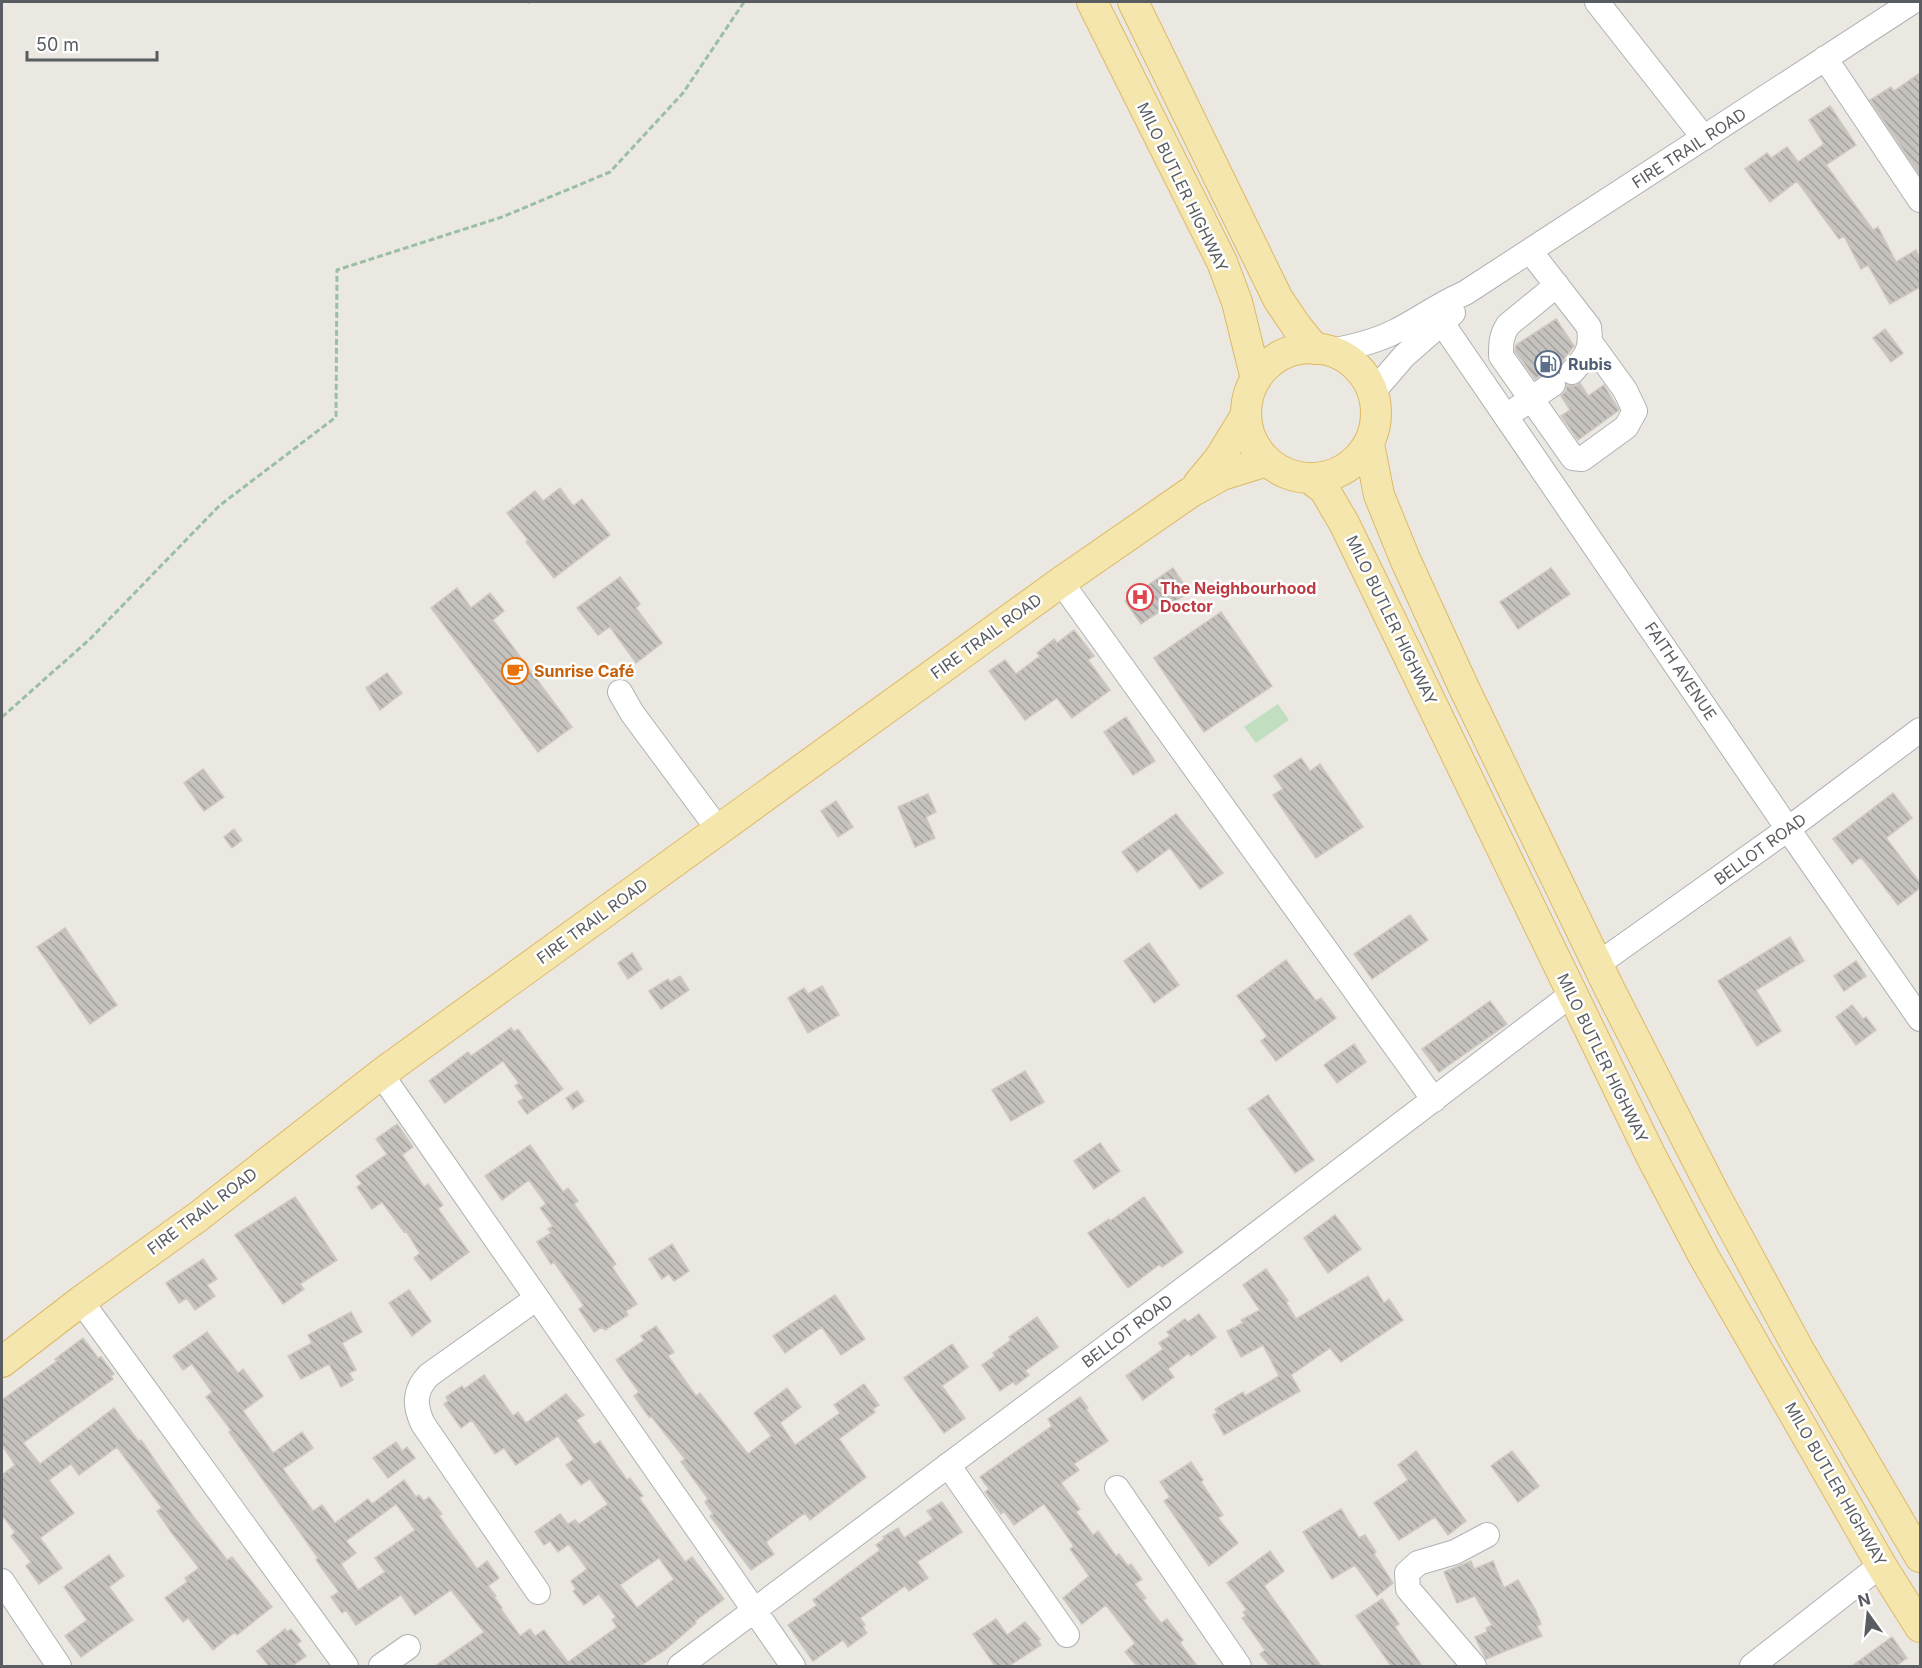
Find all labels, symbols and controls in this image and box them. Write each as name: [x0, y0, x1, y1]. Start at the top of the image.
scale bar: [27, 24, 158, 62]
text: 50 m: [36, 34, 79, 55]
street label: MILO BUTLER HIGHWAY: [1133, 99, 1233, 275]
street label: FIRE TRAIL ROAD: [1628, 104, 1750, 192]
fuel station icon: Rubis: [1533, 349, 1563, 379]
place label: Rubis: [1568, 354, 1612, 374]
street label: MILO BUTLER HIGHWAY: [1342, 532, 1442, 708]
place label: The Neighbourhood Doctor: [1160, 578, 1316, 616]
hospital icon: The Neighbourhood Doctor: [1125, 582, 1155, 612]
street label: FIRE TRAIL ROAD: [927, 589, 1045, 683]
street label: FAITH AVENUE: [1641, 618, 1721, 724]
cafe icon: Sunrise Café: [500, 656, 530, 686]
place label: Sunrise Café: [534, 661, 634, 681]
street label: BELLOT ROAD: [1710, 809, 1810, 889]
street label: FIRE TRAIL ROAD: [533, 874, 651, 968]
street label: MILO BUTLER HIGHWAY: [1553, 970, 1653, 1146]
street label: FIRE TRAIL ROAD: [143, 1163, 261, 1259]
street label: BELLOT ROAD: [1077, 1290, 1177, 1372]
street label: MILO BUTLER HIGHWAY: [1781, 1399, 1891, 1570]
north arrow: [1838, 1584, 1898, 1644]
text: N: [1856, 1588, 1873, 1611]

